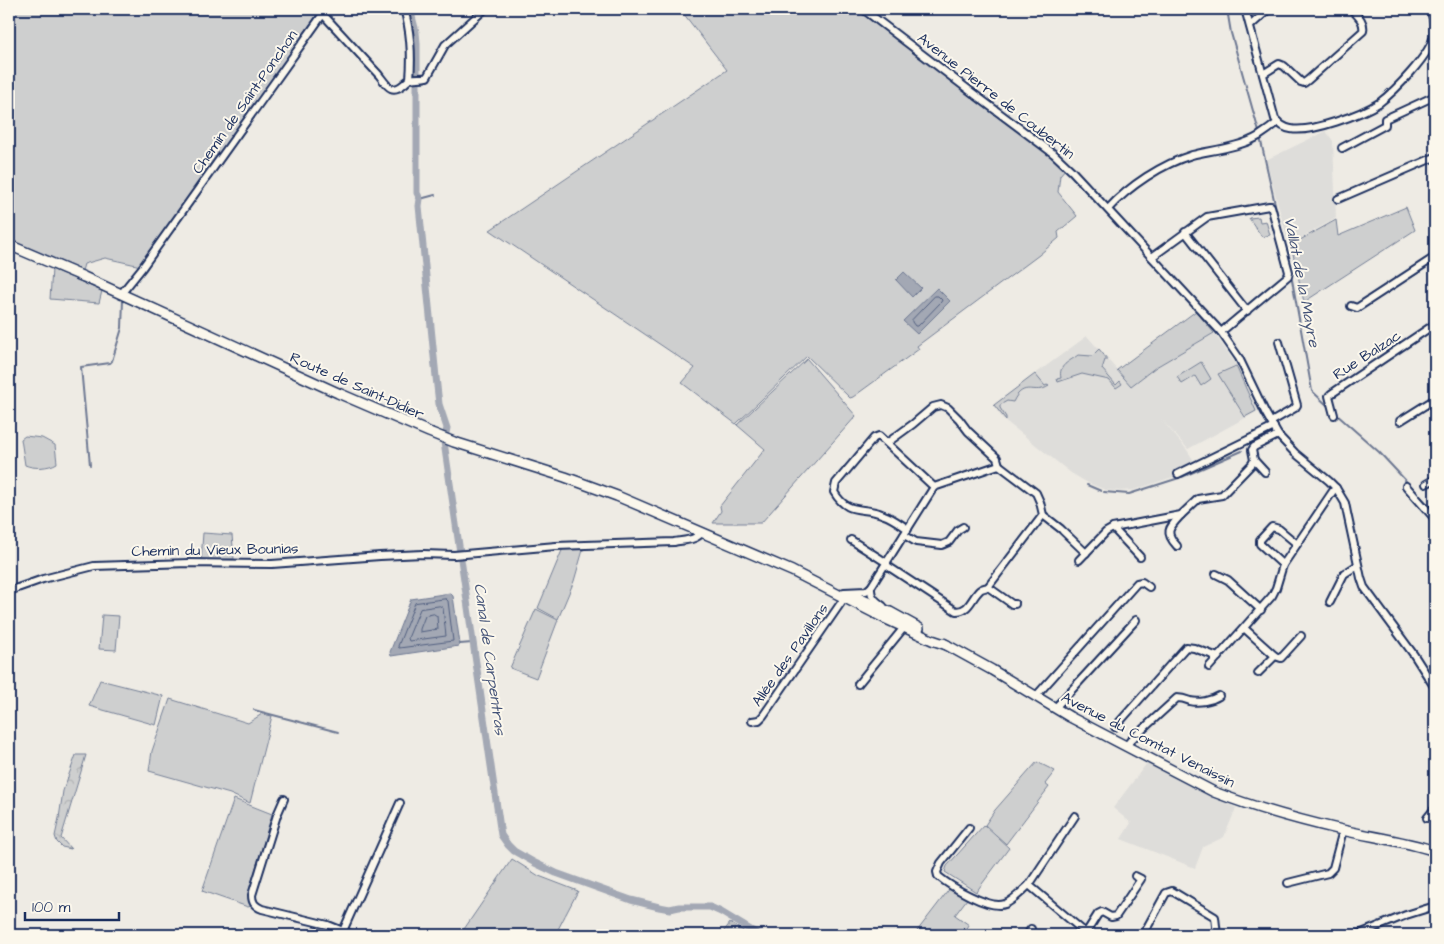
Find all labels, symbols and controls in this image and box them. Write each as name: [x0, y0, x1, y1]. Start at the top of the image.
street label: Chemin de Saint-Ponchon: [187, 25, 303, 178]
street label: Avenue Pierre de Coubertin: [913, 28, 1079, 164]
water label: Vallat de la Mayre: [1278, 215, 1326, 350]
street label: Rue Balzac: [1329, 325, 1406, 385]
street label: Route de Saint-Didier: [287, 347, 427, 425]
street label: Chemin du Vieux Bounias: [131, 538, 299, 562]
water label: Canal de Carpentras: [468, 582, 512, 737]
street label: Allée des Pavillons: [747, 599, 834, 711]
street label: Avenue du Comtat Venaissin: [1058, 687, 1239, 793]
scale bar: [25, 889, 119, 921]
text: 100 m: [32, 897, 71, 918]

